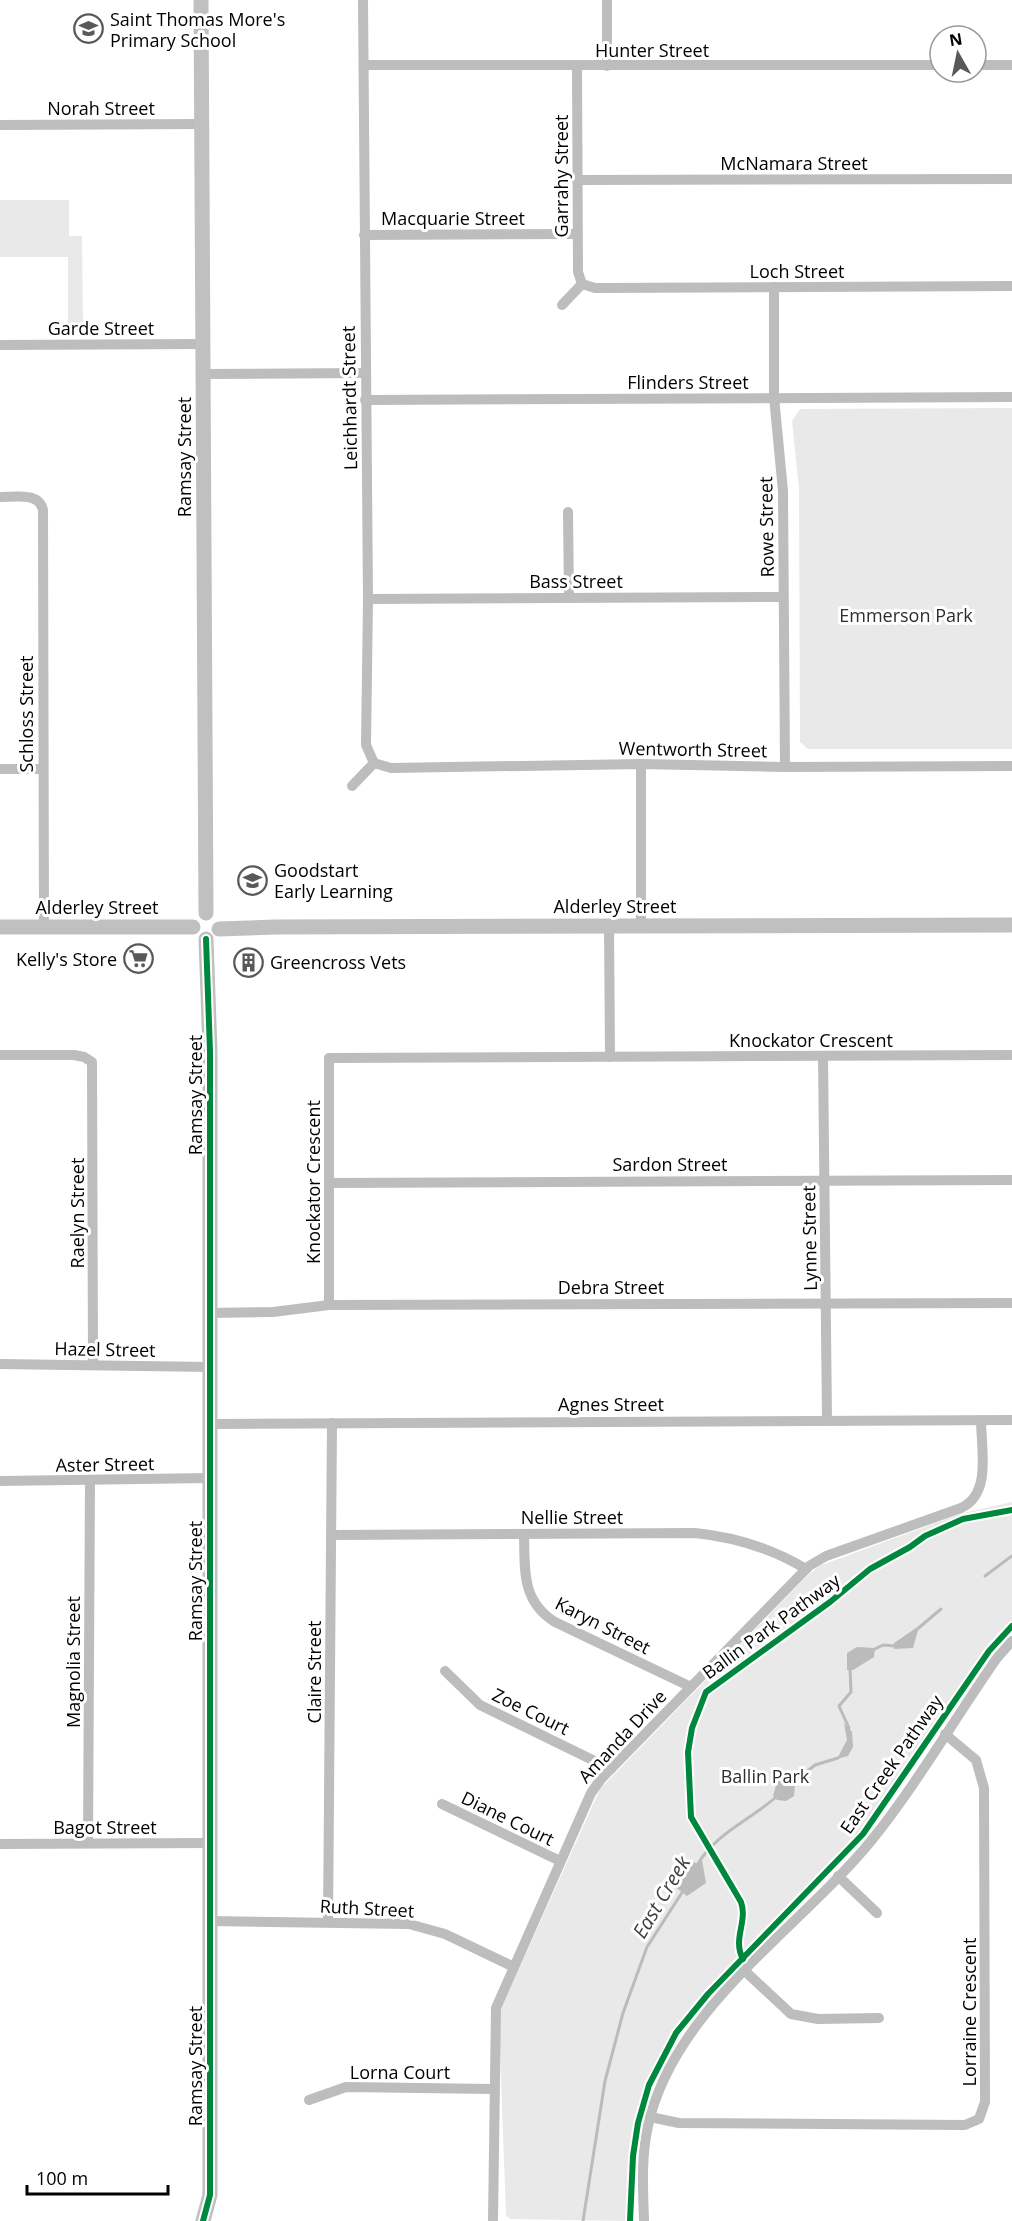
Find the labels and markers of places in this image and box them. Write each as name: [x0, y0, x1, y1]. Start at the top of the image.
place label: Saint Thomas More's Primary School: [110, 7, 285, 52]
school or university icon: Saint Thomas More's Primary School: [73, 13, 105, 45]
place label: Goodstart Early Learning: [274, 858, 393, 903]
school or university icon: Goodstart Early Learning: [237, 864, 269, 896]
supermarket icon: Kelly's Store: [122, 943, 154, 975]
building icon: Greencross Vets: [233, 946, 265, 978]
place label: Kelly's Store: [16, 947, 117, 971]
place label: Greencross Vets: [270, 950, 406, 974]

